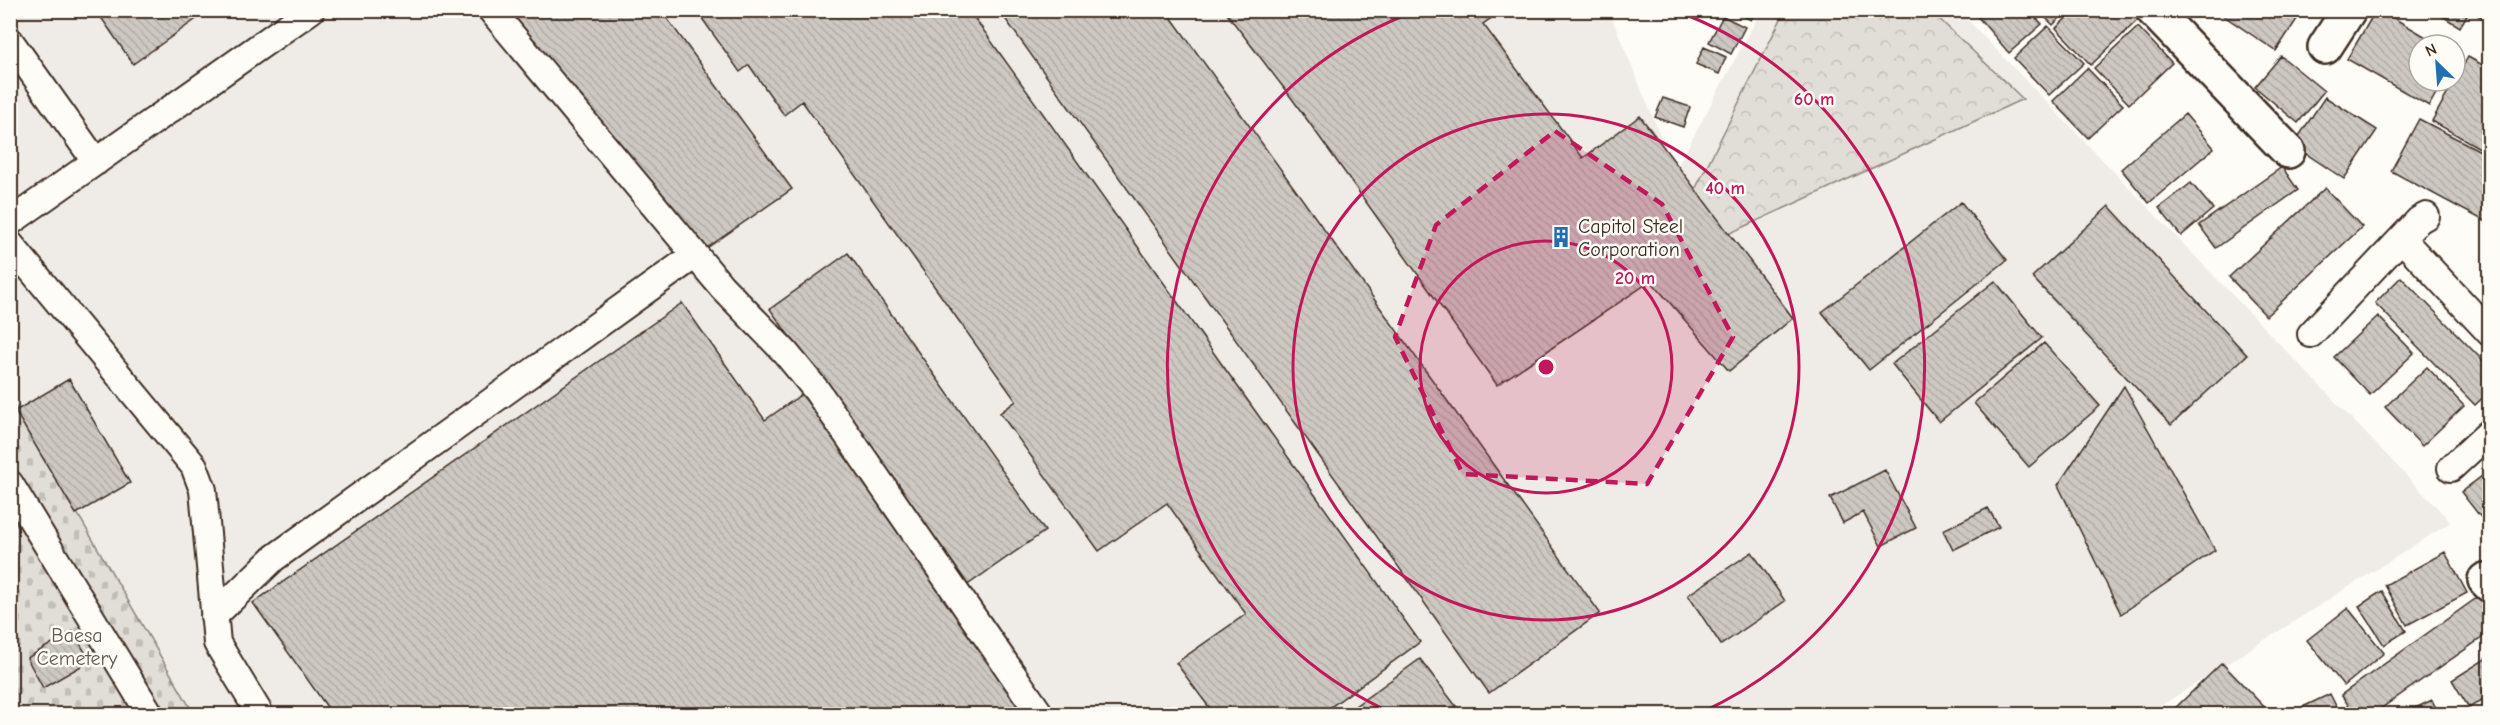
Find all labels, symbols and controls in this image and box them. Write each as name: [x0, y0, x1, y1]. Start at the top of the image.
north arrow: [2407, 33, 2467, 93]
text: N: [2423, 40, 2440, 61]
text: 60 m: [1794, 89, 1834, 110]
text: 40 m: [1705, 178, 1745, 199]
place label: Capitol Steel Corporation: [1578, 215, 1683, 261]
building icon: Capitol Steel Corporation: [1549, 225, 1573, 249]
text: 20 m: [1615, 268, 1655, 289]
centre of rings: [1536, 357, 1556, 377]
park label: Baesa Cemetery: [37, 624, 118, 670]

